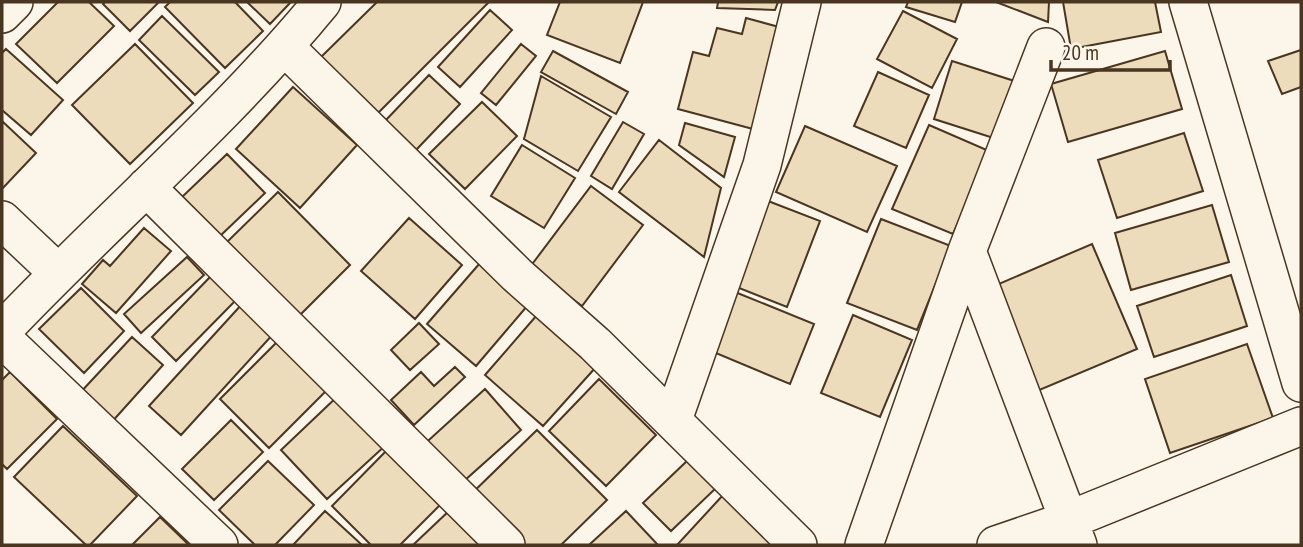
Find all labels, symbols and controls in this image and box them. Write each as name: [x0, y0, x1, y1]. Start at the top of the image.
scale bar: [1051, 28, 1170, 72]
text: 20 m: [1062, 39, 1099, 66]

